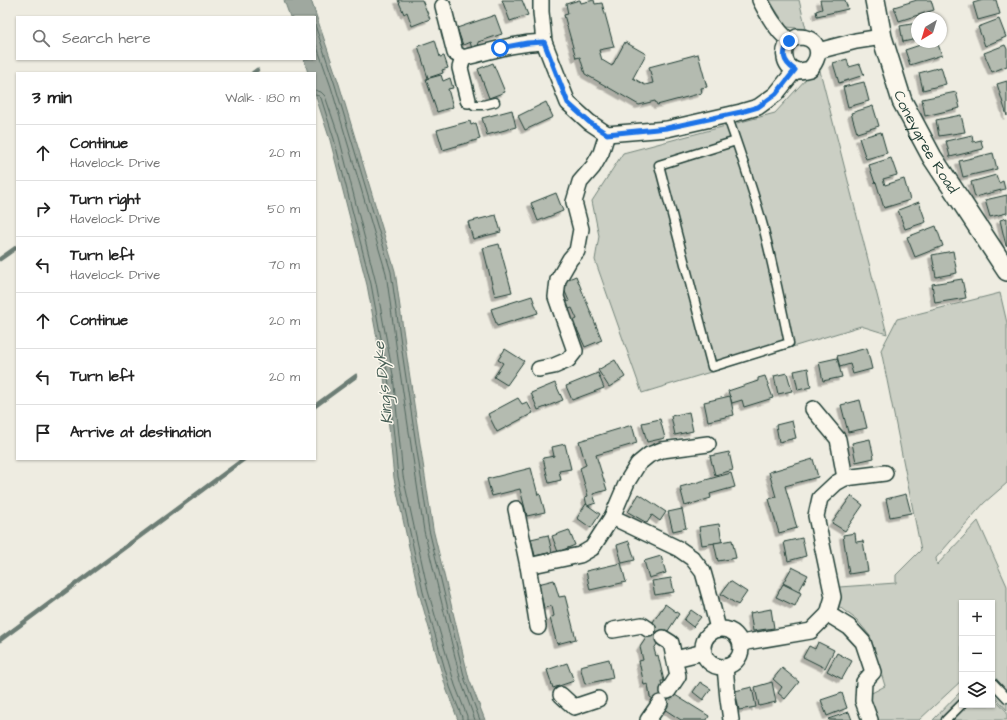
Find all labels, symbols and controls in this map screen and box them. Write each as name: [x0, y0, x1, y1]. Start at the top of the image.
north arrow: [911, 12, 947, 48]
search box: [16, 16, 316, 60]
icon: search: [30, 27, 52, 49]
text: Search here: [62, 28, 151, 49]
route end: [780, 32, 798, 50]
route start: [491, 39, 509, 57]
text: 3 min: [32, 86, 72, 110]
street label: Coneygree Road: [889, 88, 964, 198]
text: Walk · 180 m: [225, 89, 300, 107]
text: Continue: [70, 133, 128, 154]
icon: ahead: [32, 142, 54, 164]
text: 20 m: [269, 144, 300, 162]
text: Havelock Drive: [70, 154, 160, 172]
text: Turn right: [70, 189, 141, 210]
icon: right: [32, 198, 54, 220]
text: 50 m: [267, 200, 300, 218]
text: Havelock Drive: [70, 210, 160, 228]
text: Turn left: [70, 245, 134, 266]
icon: left: [32, 254, 54, 276]
text: 70 m: [268, 256, 300, 274]
text: Havelock Drive: [70, 266, 160, 284]
icon: ahead: [32, 310, 54, 332]
text: Continue: [70, 310, 128, 331]
text: 20 m: [269, 312, 300, 330]
water label: King's Dyke: [368, 339, 399, 425]
icon: left: [32, 366, 54, 388]
text: Turn left: [70, 366, 134, 387]
text: 20 m: [269, 368, 300, 386]
icon: arrive: [32, 422, 54, 444]
text: Arrive at destination: [70, 422, 211, 443]
map controls: [959, 600, 995, 708]
button: +: [959, 600, 995, 636]
button: −: [959, 636, 995, 672]
button: layers: [959, 672, 995, 708]

